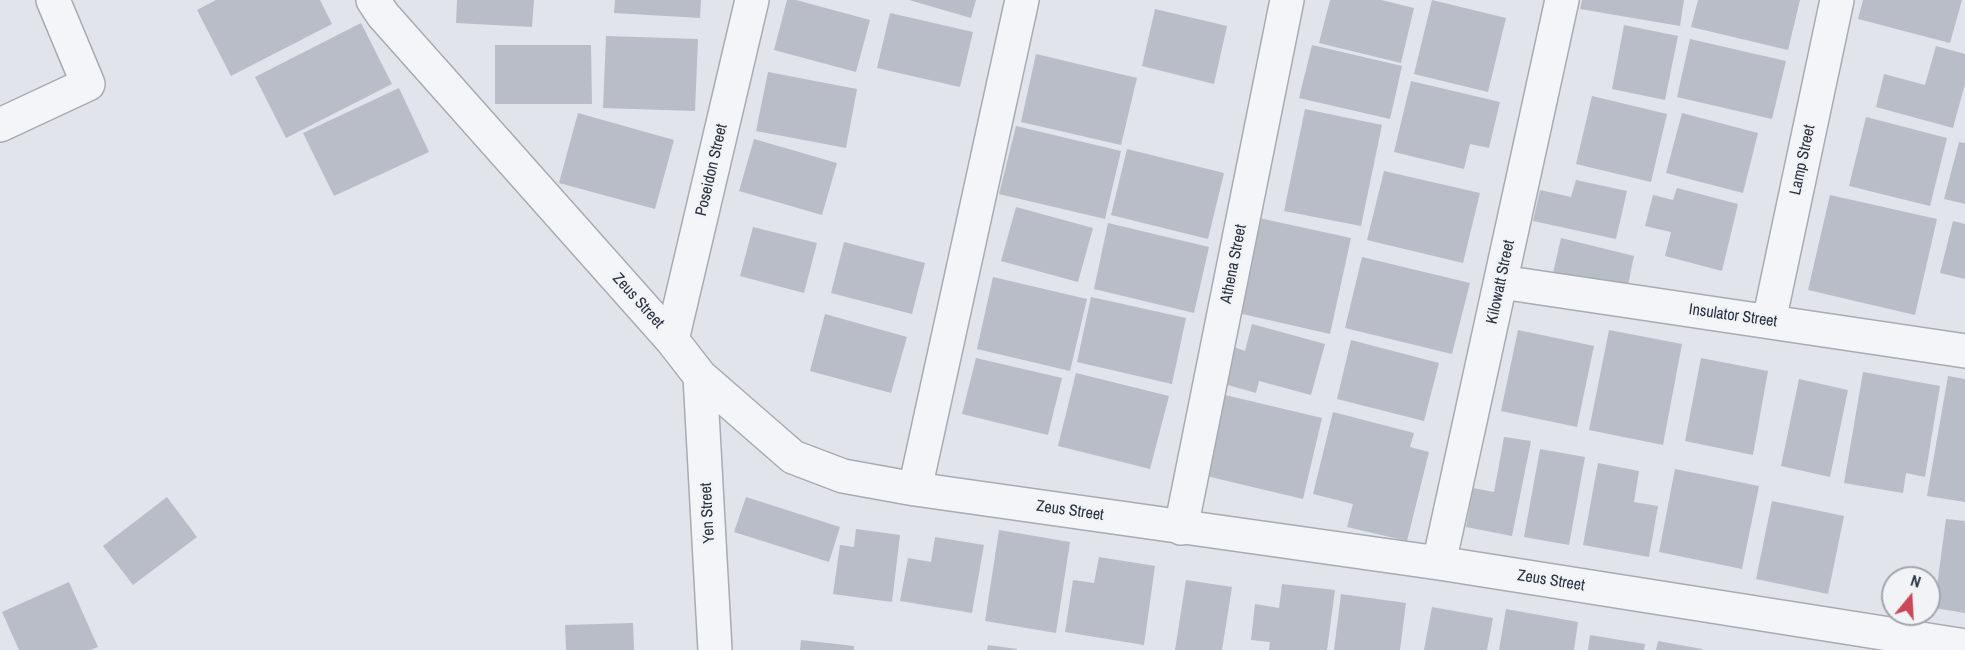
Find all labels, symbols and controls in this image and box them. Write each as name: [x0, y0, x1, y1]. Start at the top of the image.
street label: Poseidon Street: [692, 122, 732, 218]
street label: Lamp Street: [1786, 123, 1820, 197]
street label: Athena Street: [1217, 223, 1251, 305]
street label: Kilowatt Street: [1483, 238, 1519, 326]
street label: Zeus Street: [608, 269, 668, 333]
street label: Insulator Street: [1688, 300, 1778, 332]
street label: Yen Street: [697, 482, 719, 544]
street label: Zeus Street: [1035, 497, 1105, 525]
street label: Zeus Street: [1516, 566, 1586, 596]
north arrow: [1881, 566, 1941, 626]
text: N: [1908, 569, 1924, 593]

